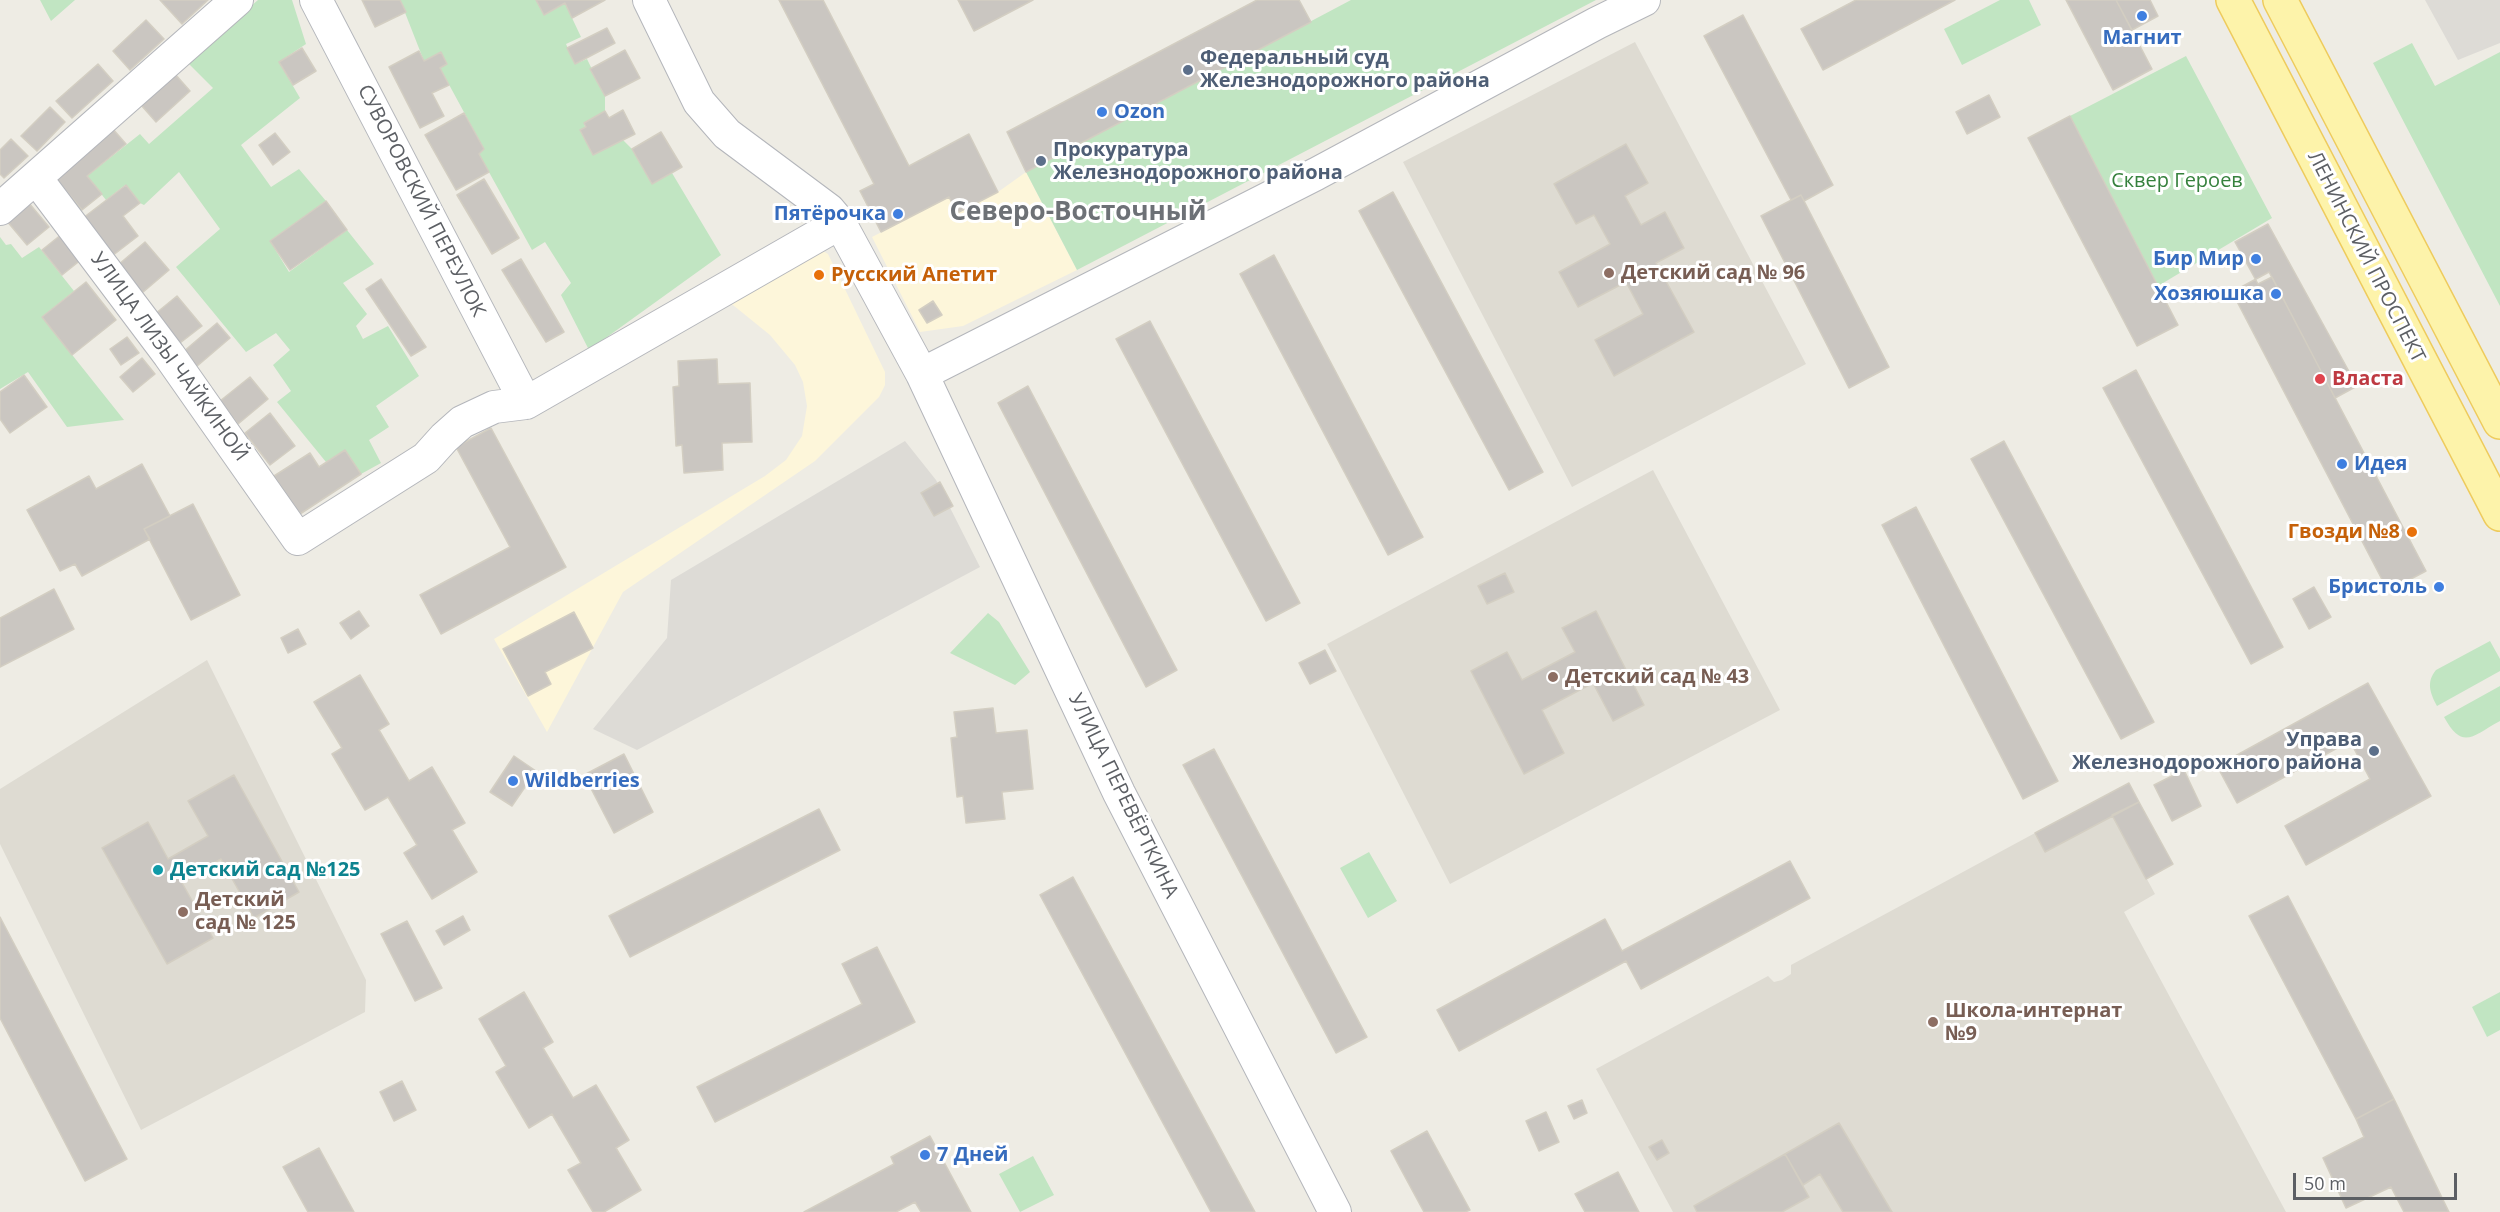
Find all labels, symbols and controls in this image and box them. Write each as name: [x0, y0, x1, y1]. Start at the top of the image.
marker: Магнит: [2135, 9, 2149, 23]
place label: Магнит: [2102, 26, 2182, 50]
place label: Федеральный суд Железнодорожного района: [1200, 46, 1490, 93]
marker: Федеральный суд Железнодорожного района: [1181, 63, 1195, 77]
street label: СУВОРОВСКИЙ ПЕРЕУЛОК: [352, 81, 490, 321]
place label: Ozon: [1114, 100, 1165, 124]
marker: Ozon: [1095, 105, 1109, 119]
place label: Прокуратура Железнодорожного района: [1053, 138, 1343, 185]
street label: ЛЕНИНСКИЙ ПРОСПЕКТ: [2302, 147, 2430, 367]
marker: Прокуратура Железнодорожного района: [1034, 154, 1048, 168]
park label: Сквер Героев: [2111, 169, 2243, 193]
district label: Северо-Восточный: [949, 197, 1207, 229]
place label: Пятёрочка: [774, 202, 886, 226]
marker: Пятёрочка: [891, 207, 905, 221]
place label: Бир Мир: [2153, 247, 2244, 271]
street label: УЛИЦА ЛИЗЫ ЧАЙКИНОЙ: [85, 248, 253, 466]
marker: Бир Мир: [2249, 252, 2263, 266]
place label: Детский сад № 96: [1621, 261, 1805, 285]
place label: Русский Апетит: [831, 263, 997, 287]
marker: Детский сад № 96: [1602, 266, 1616, 280]
marker: Русский Апетит: [812, 268, 826, 282]
place label: Хозяюшка: [2154, 282, 2264, 306]
marker: Хозяюшка: [2269, 287, 2283, 301]
place label: Власта: [2332, 367, 2404, 391]
marker: Власта: [2313, 372, 2327, 386]
place label: Идея: [2354, 452, 2407, 476]
marker: Идея: [2335, 457, 2349, 471]
place label: Гвозди №8: [2288, 520, 2400, 544]
marker: Гвозди №8: [2405, 525, 2419, 539]
place label: Бристоль: [2328, 575, 2427, 599]
marker: Бристоль: [2432, 580, 2446, 594]
place label: Детский сад № 43: [1565, 665, 1749, 689]
marker: Детский сад № 43: [1546, 670, 1560, 684]
street label: УЛИЦА ПЕРЕВЁРТКИНА: [1063, 690, 1183, 902]
place label: Управа Железнодорожного района: [2072, 728, 2362, 775]
marker: Управа Железнодорожного района: [2367, 744, 2381, 758]
place label: Wildberries: [525, 769, 640, 793]
marker: Wildberries: [506, 774, 520, 788]
place label: Детский сад №125: [170, 858, 361, 882]
marker: Детский сад №125: [151, 863, 165, 877]
place label: Детский сад № 125: [195, 888, 296, 935]
marker: Детский сад № 125: [176, 905, 190, 919]
place label: Школа-интернат №9: [1945, 999, 2122, 1046]
marker: Школа-интернат №9: [1926, 1015, 1940, 1029]
place label: 7 Дней: [937, 1143, 1008, 1167]
marker: 7 Дней: [918, 1148, 932, 1162]
scale bar: [2296, 1161, 2460, 1199]
text: 50 m: [2304, 1171, 2346, 1195]

